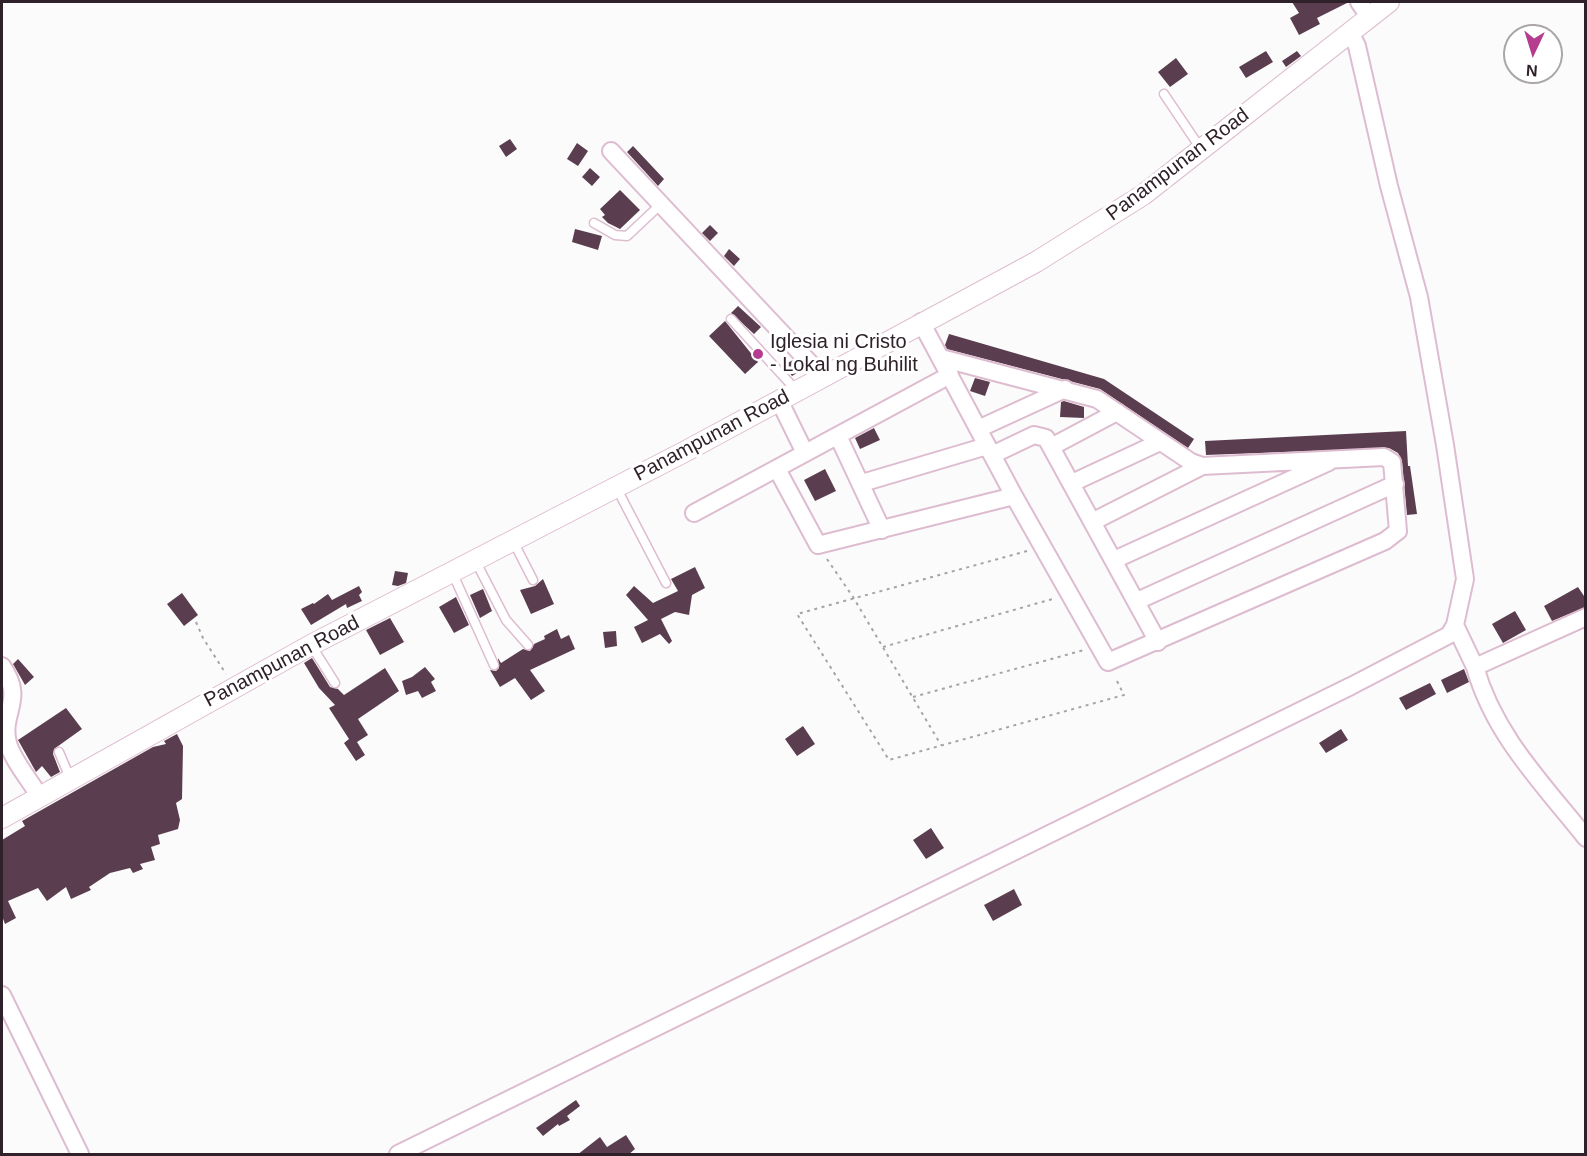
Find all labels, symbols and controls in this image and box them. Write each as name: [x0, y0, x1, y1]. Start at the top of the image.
north arrow: [1503, 24, 1563, 84]
text: N: [1525, 62, 1538, 79]
street label: Panampunan Road: [1102, 104, 1254, 226]
place label: Iglesia ni Cristo - Lokal ng Buhilit: [770, 330, 918, 377]
marker: Iglesia ni Cristo - Lokal ng Buhilit: [751, 347, 765, 361]
street label: Panampunan Road: [630, 385, 794, 487]
street label: Panampunan Road: [200, 611, 364, 713]

